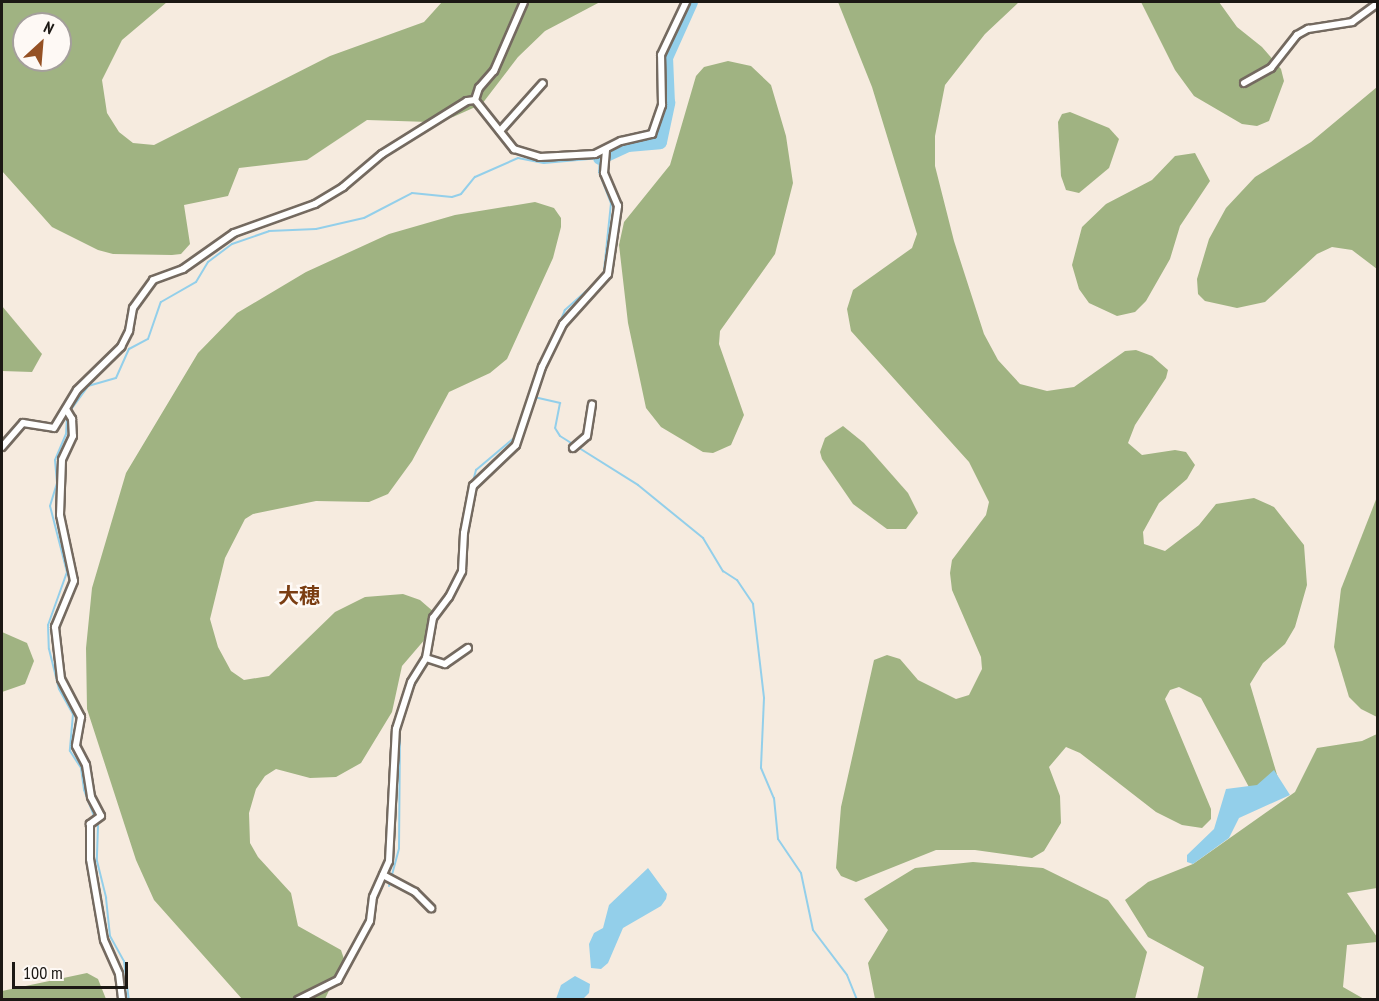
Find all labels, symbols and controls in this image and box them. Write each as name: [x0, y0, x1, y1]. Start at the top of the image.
north arrow: [12, 12, 72, 72]
text: N: [41, 17, 57, 38]
district label: 大穂: [278, 583, 320, 609]
scale bar: [15, 950, 130, 988]
text: 100 m: [23, 961, 63, 984]

